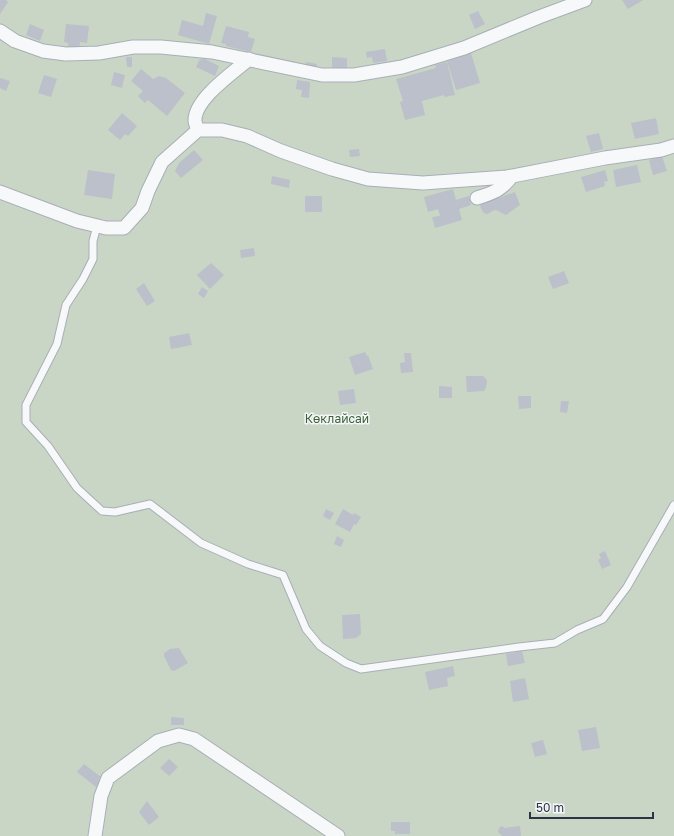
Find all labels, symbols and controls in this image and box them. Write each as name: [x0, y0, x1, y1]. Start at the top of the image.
park label: Көклайсай: [305, 411, 369, 426]
scale bar: [530, 794, 653, 820]
text: 50 m: [536, 800, 564, 815]

